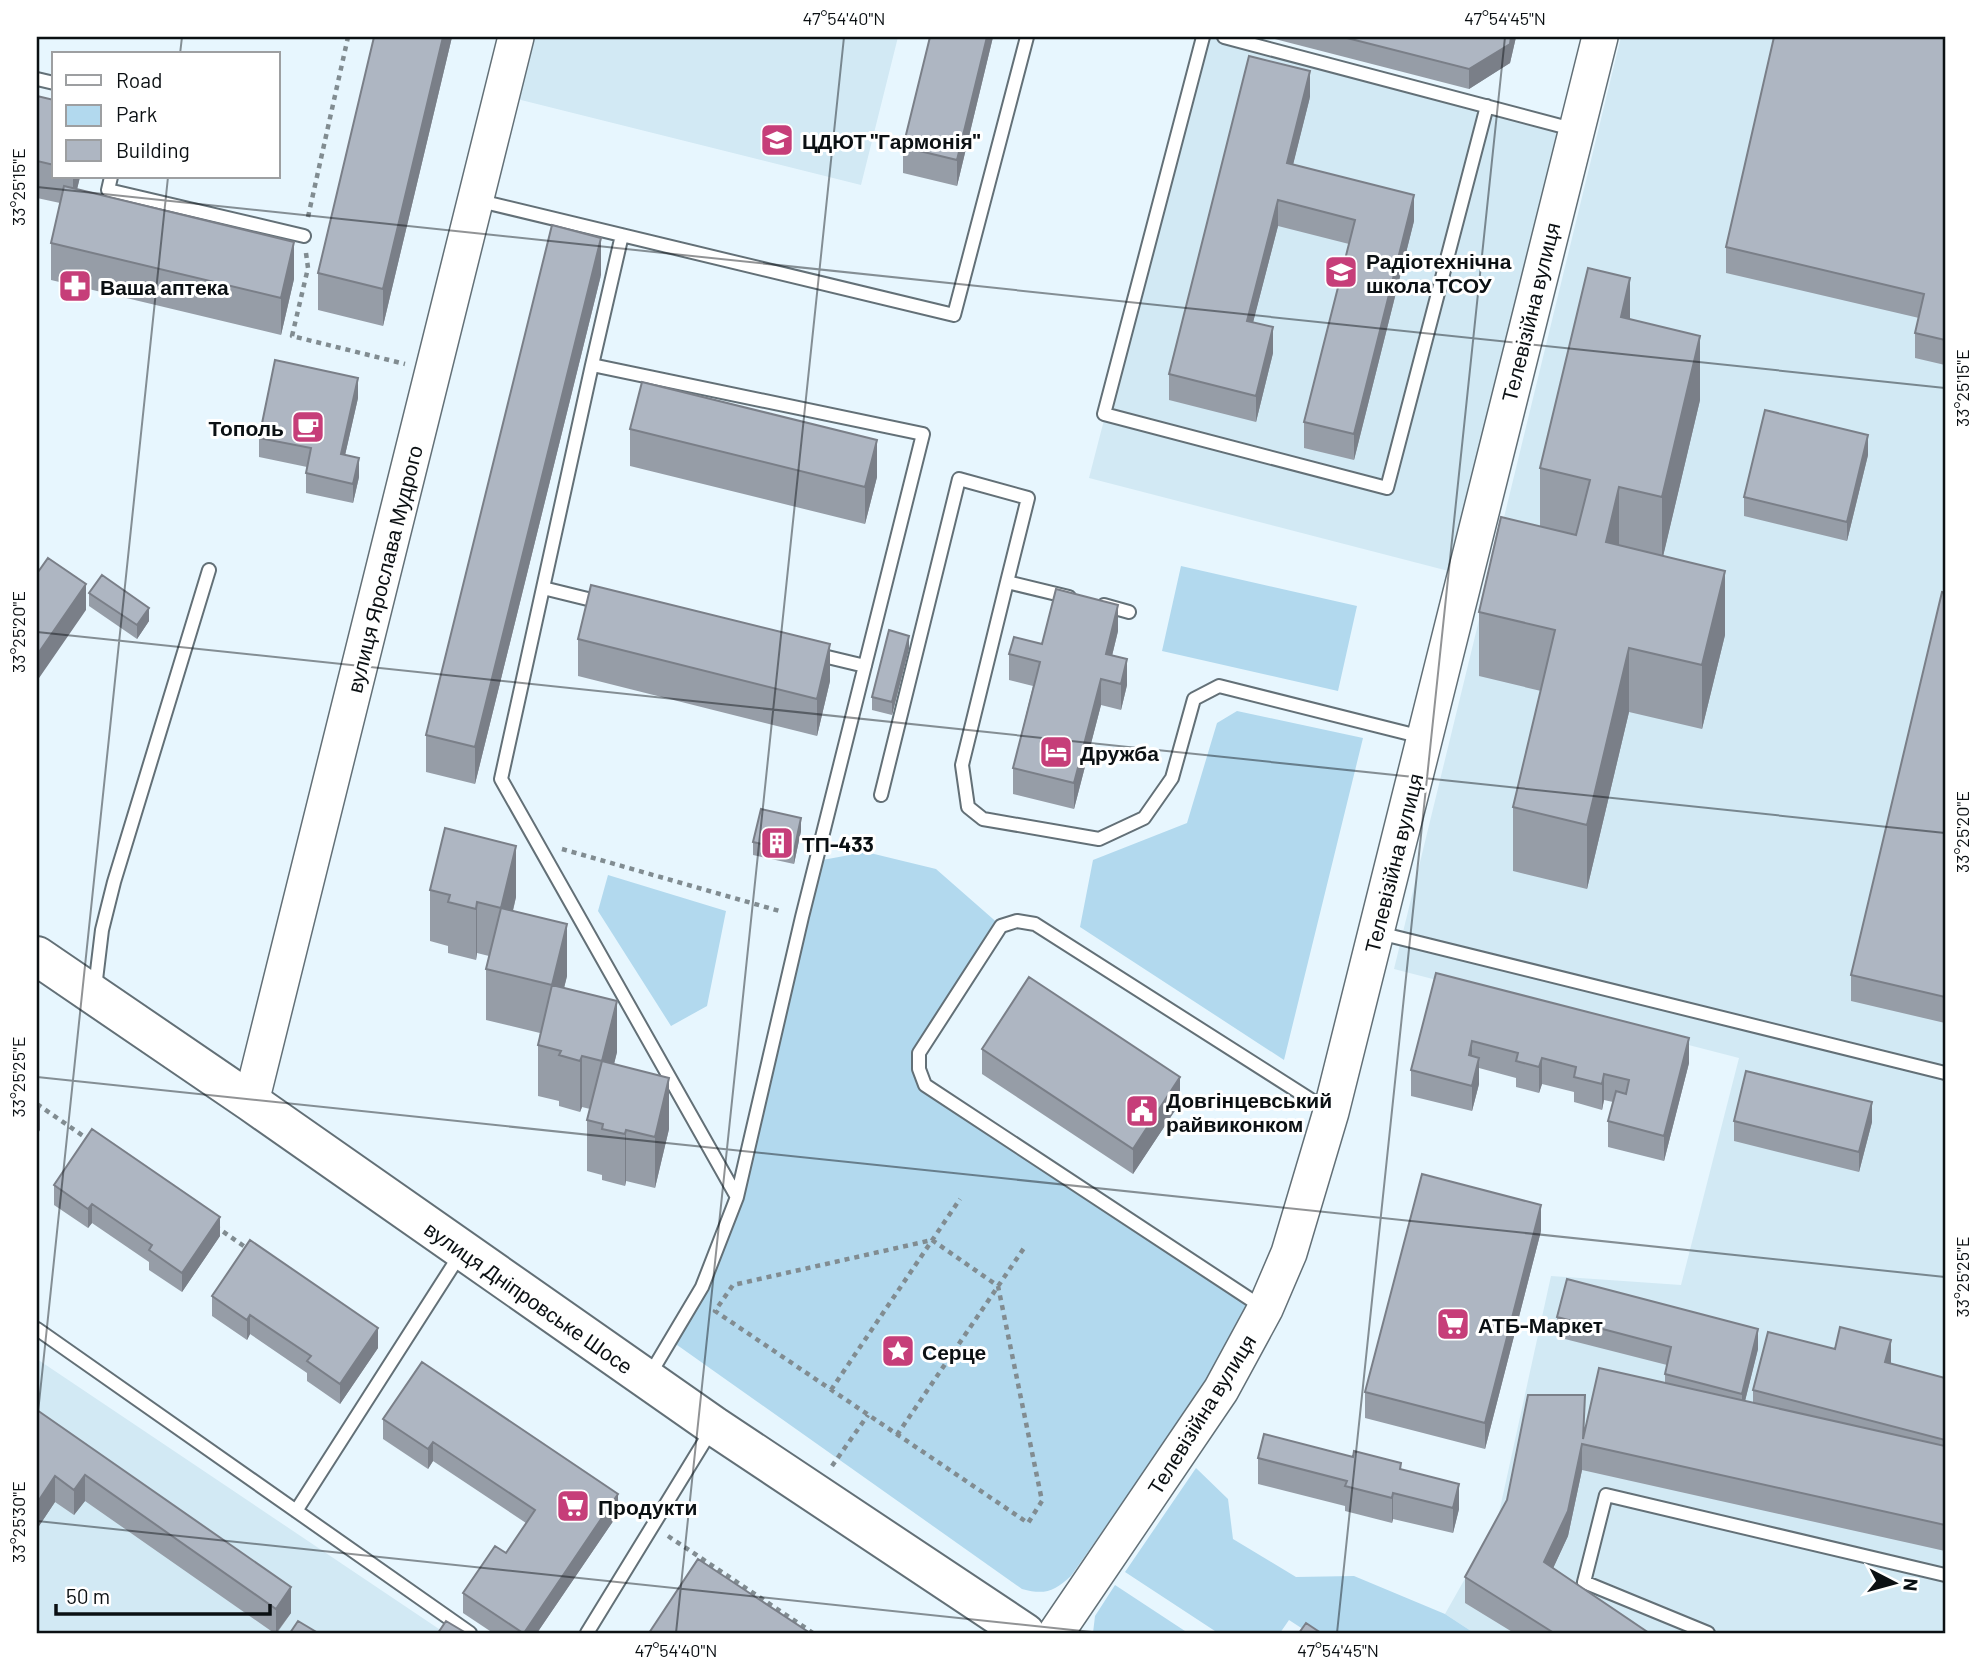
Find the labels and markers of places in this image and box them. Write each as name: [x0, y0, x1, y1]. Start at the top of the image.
school or university icon: ЦДЮТ "Гармонія": [758, 121, 796, 159]
place label: ЦДЮТ "Гармонія": [802, 128, 981, 153]
place label: Радіотехнічна школа ТСОУ: [1366, 248, 1512, 297]
school or university icon: Радіотехнічна школа ТСОУ: [1322, 253, 1360, 291]
pharmacy icon: Ваша аптека: [56, 267, 94, 305]
place label: Ваша аптека: [100, 274, 229, 299]
cafe icon: Тополь: [289, 408, 327, 446]
place label: Тополь: [208, 415, 284, 440]
hotel icon: Дружба: [1037, 733, 1075, 771]
place label: Дружба: [1080, 740, 1159, 765]
building icon: ТП-433: [758, 824, 796, 862]
place label: ТП-433: [802, 831, 874, 856]
place label: Довгінцевський райвиконком: [1166, 1087, 1332, 1136]
public building icon: Довгінцевський райвиконком: [1123, 1092, 1161, 1130]
supermarket icon: АТБ-Маркет: [1434, 1305, 1472, 1343]
place label: АТБ-Маркет: [1478, 1312, 1603, 1337]
place icon: Серце: [879, 1332, 917, 1370]
place label: Серце: [922, 1339, 986, 1364]
supermarket icon: Продукти: [554, 1487, 592, 1525]
place label: Продукти: [598, 1494, 697, 1519]

